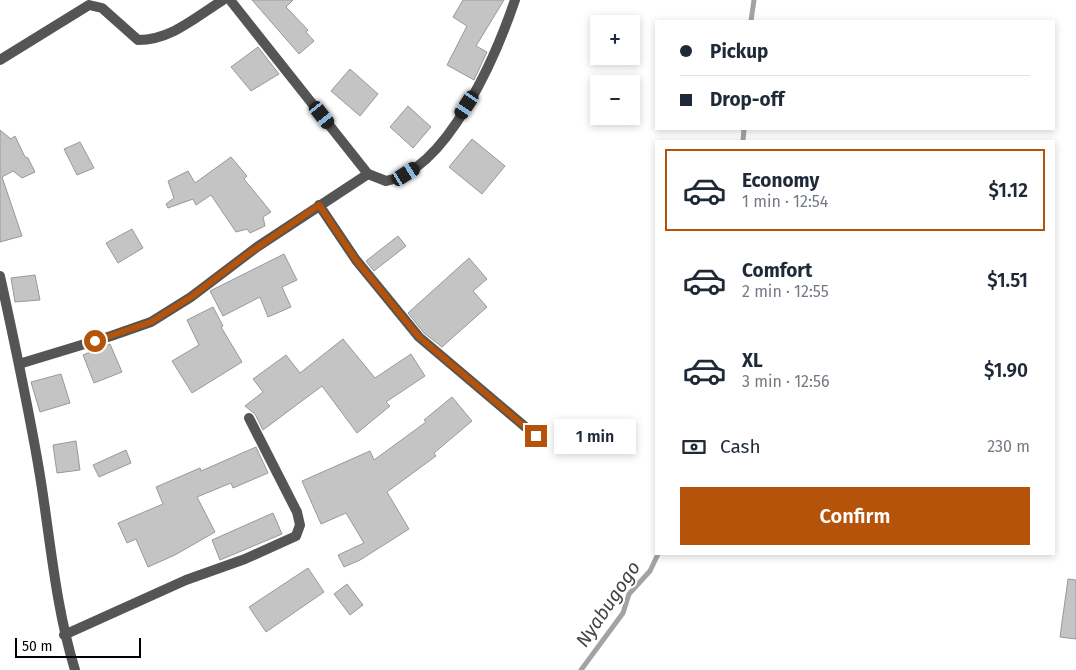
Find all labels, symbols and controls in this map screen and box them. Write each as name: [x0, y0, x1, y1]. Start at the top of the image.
map controls: [590, 15, 640, 125]
button: +: [590, 15, 640, 65]
text: Pickup: [710, 40, 768, 63]
button: −: [590, 75, 640, 125]
car: [452, 88, 481, 122]
text: Drop-off: [710, 88, 784, 111]
car: [306, 99, 337, 131]
car: [389, 160, 422, 188]
icon: car: [682, 168, 727, 213]
text: Economy: [742, 169, 819, 192]
text: $1.12: [989, 179, 1028, 202]
text: 1 min · 12:54: [742, 192, 828, 211]
icon: car: [682, 258, 727, 303]
text: Comfort: [742, 259, 812, 282]
text: $1.51: [987, 269, 1028, 292]
text: 2 min · 12:55: [742, 282, 829, 301]
route start: [84, 330, 106, 352]
icon: car: [682, 348, 727, 393]
text: XL: [742, 349, 763, 372]
text: $1.90: [984, 359, 1028, 382]
text: 3 min · 12:56: [742, 372, 829, 391]
callout: 1 min: [554, 418, 636, 454]
route end: [525, 425, 547, 447]
text: 1 min: [576, 427, 614, 446]
icon: cash: [680, 433, 708, 461]
text: Cash: [720, 435, 761, 458]
text: 230 m: [987, 437, 1030, 456]
button: Confirm: [680, 487, 1030, 545]
water label: Nyabugogo: [571, 557, 645, 651]
scale bar: [15, 635, 141, 658]
text: 50 m: [22, 638, 53, 655]

